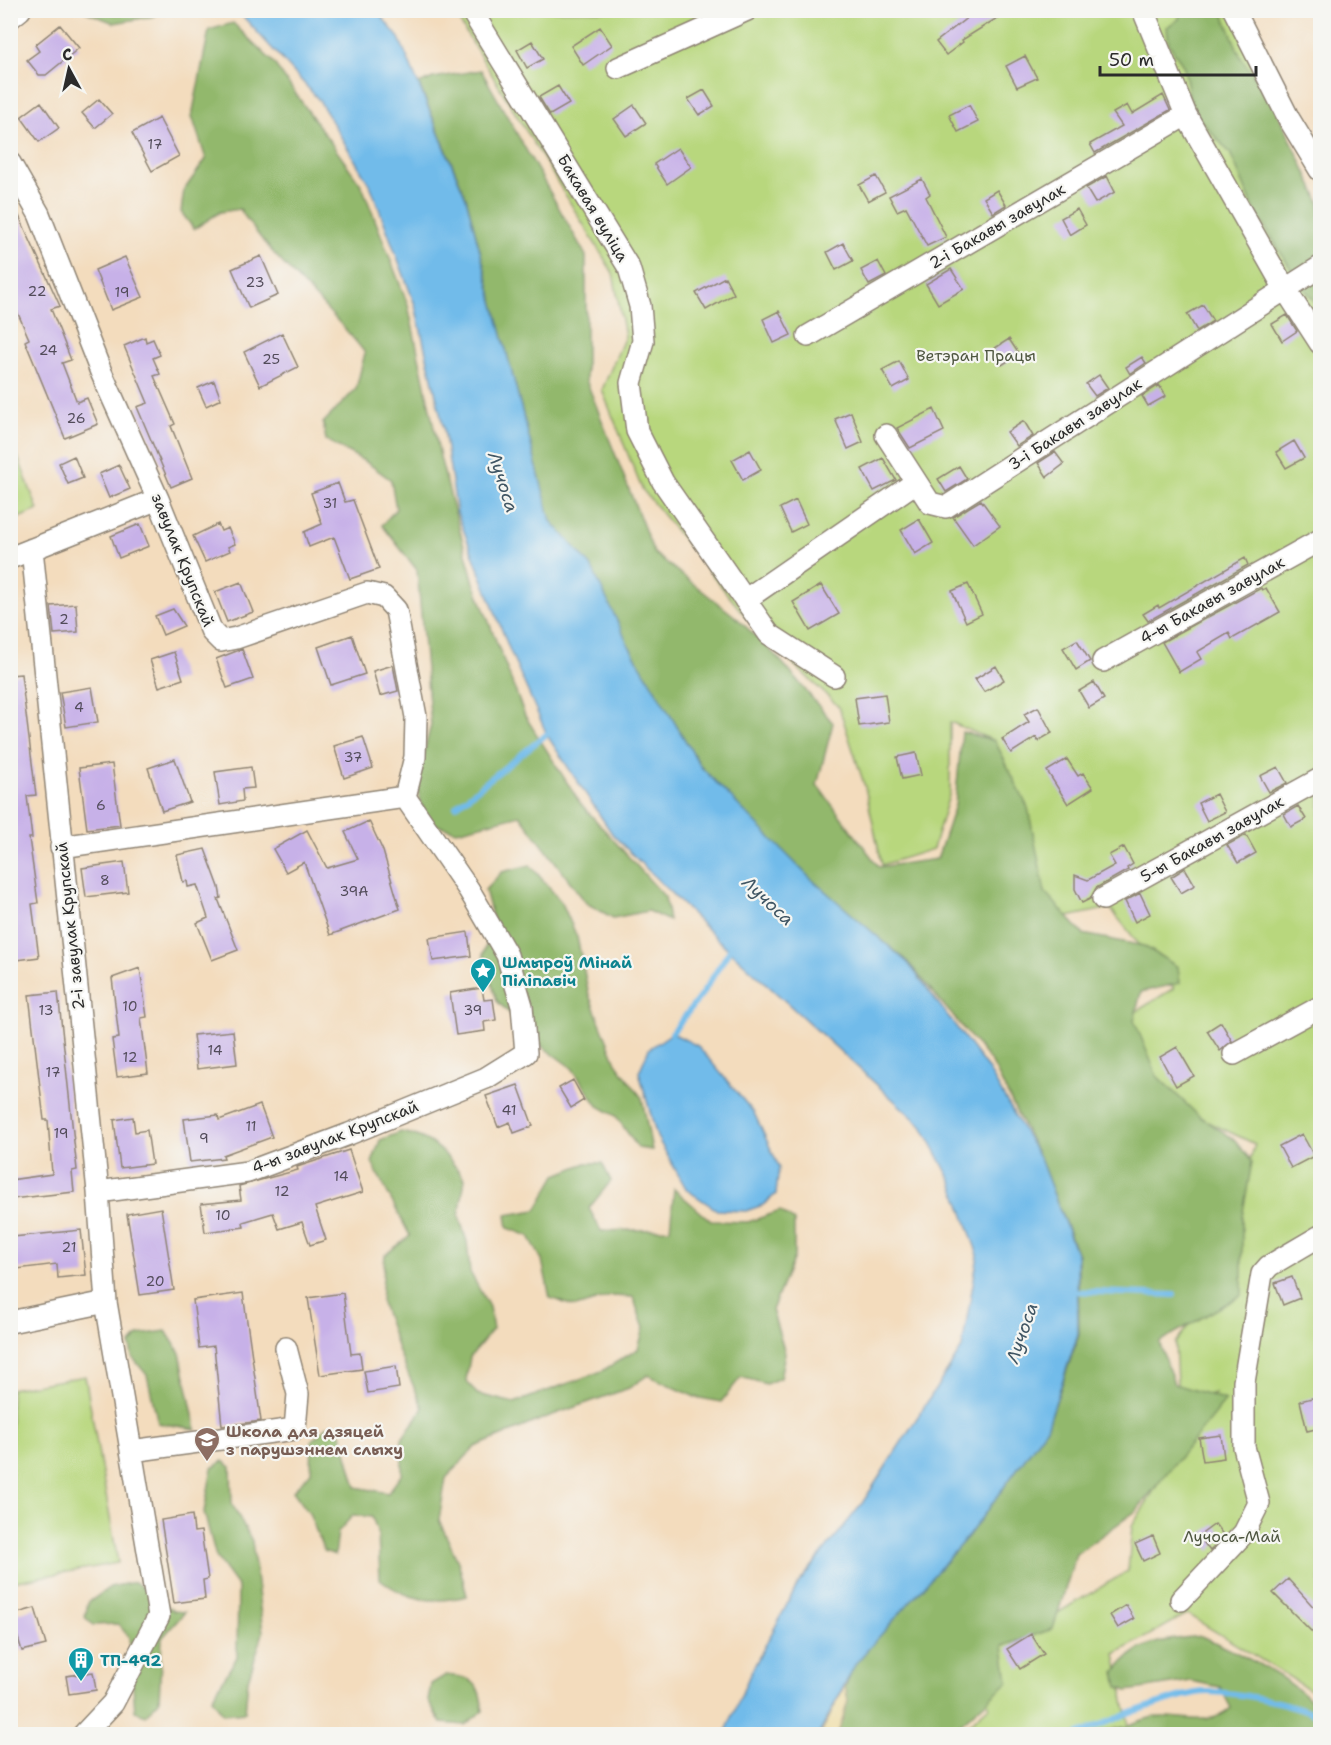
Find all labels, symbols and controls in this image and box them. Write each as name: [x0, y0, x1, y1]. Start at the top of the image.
north arrow: [39, 39, 99, 99]
scale bar: [1100, 39, 1256, 77]
text: С: [61, 44, 73, 66]
text: 50 m: [1109, 48, 1154, 72]
house number: 17: [148, 135, 162, 153]
street label: Бакавая вуліца: [553, 150, 633, 266]
street label: 2-і Бакавы завулак: [925, 178, 1069, 274]
house number: 23: [246, 273, 264, 291]
house number: 22: [28, 282, 46, 300]
house number: 19: [114, 283, 130, 301]
house number: 24: [39, 341, 58, 359]
park label: Ветэран Працы: [916, 345, 1036, 366]
house number: 25: [262, 350, 280, 368]
street label: 3-і Бакавы завулак: [1004, 373, 1146, 475]
house number: 26: [67, 409, 86, 427]
water label: Лучоса: [482, 448, 524, 515]
street label: завулак Крупскай: [147, 490, 219, 630]
house number: 31: [323, 494, 337, 512]
street label: 4-ы Бакавы завулак: [1136, 551, 1289, 649]
house number: 2: [59, 610, 69, 628]
house number: 4: [74, 698, 84, 716]
house number: 37: [344, 748, 362, 766]
street label: 5-ы Бакавы завулак: [1137, 791, 1288, 887]
house number: 6: [96, 796, 106, 814]
street label: 2-і завулак Крупскай: [51, 841, 89, 1011]
water label: Лучоса: [736, 870, 799, 931]
house number: 8: [100, 871, 110, 889]
house number: 39А: [339, 882, 369, 900]
place label: Шмыроў Мінай Піліпавіч: [502, 952, 632, 991]
place icon: Шмыроў Мінай Піліпавіч: [468, 956, 498, 994]
house number: 10: [122, 997, 138, 1015]
house number: 13: [39, 1001, 53, 1019]
house number: 39: [464, 1001, 482, 1019]
house number: 14: [207, 1041, 223, 1059]
house number: 12: [123, 1048, 137, 1066]
house number: 17: [46, 1063, 60, 1081]
street label: 4-ы завулак Крупскай: [249, 1095, 421, 1179]
house number: 41: [502, 1101, 516, 1119]
house number: 11: [245, 1117, 257, 1135]
house number: 19: [53, 1124, 69, 1142]
house number: 9: [199, 1129, 209, 1147]
house number: 14: [333, 1167, 349, 1185]
house number: 12: [275, 1182, 289, 1200]
house number: 10: [215, 1206, 231, 1224]
house number: 21: [62, 1238, 76, 1256]
house number: 20: [145, 1272, 165, 1290]
water label: Лучоса: [1000, 1300, 1044, 1367]
place label: Школа для дзяцей з парушэннем слыху: [226, 1421, 403, 1460]
school or university icon: Школа для дзяцей з парушэннем слыху: [192, 1425, 222, 1463]
park label: Лучоса-Май: [1183, 1526, 1281, 1547]
building icon: ТП-492: [66, 1645, 96, 1683]
place label: ТП-492: [100, 1650, 161, 1671]

